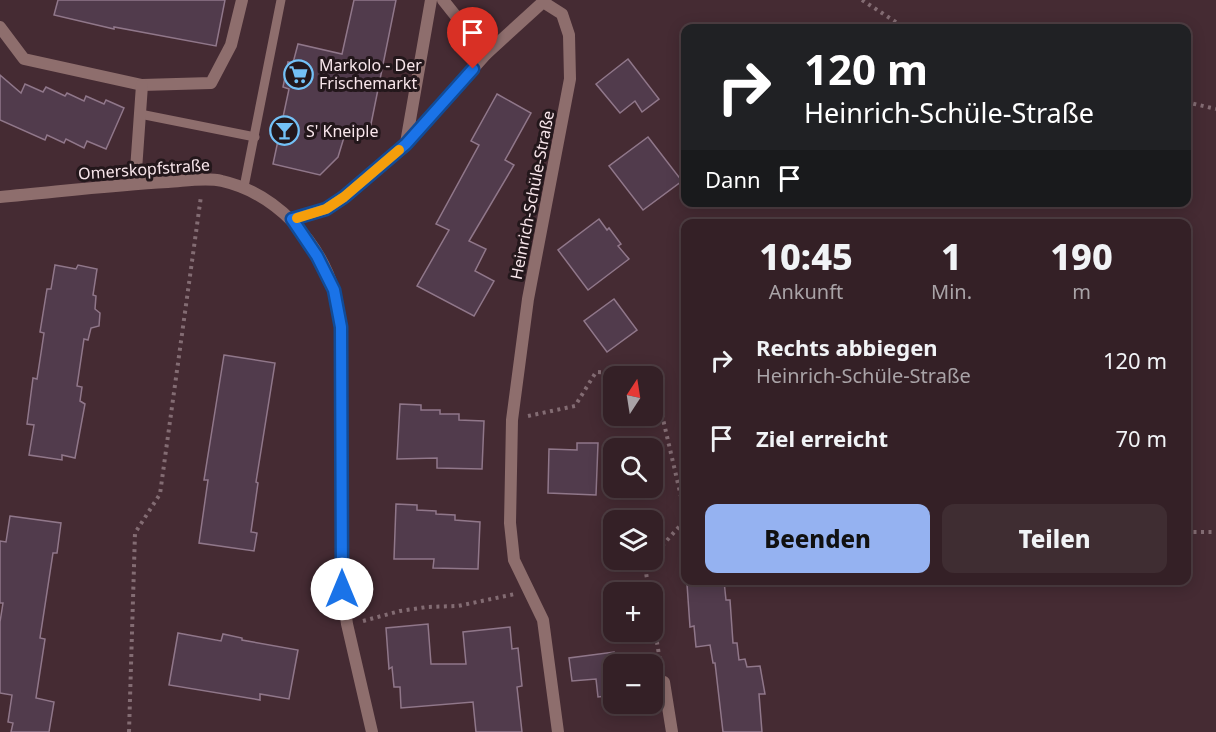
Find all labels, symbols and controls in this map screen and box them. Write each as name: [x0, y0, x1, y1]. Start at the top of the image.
pin: [447, 7, 498, 69]
icon: arrive: [456, 16, 489, 49]
text: 120 m: [804, 40, 928, 97]
icon: right: [705, 48, 783, 126]
place label: Markolo - Der Frischemarkt: [319, 54, 422, 94]
supermarket icon: Markolo - Der Frischemarkt: [282, 58, 314, 90]
text: Heinrich-Schüle-Straße: [804, 94, 1094, 131]
street label: Heinrich-Schüle-Straße: [505, 109, 559, 281]
bar icon: S' Kneiple: [269, 115, 301, 147]
place label: S' Kneiple: [306, 120, 378, 142]
street label: Omerskopfstraße: [77, 153, 211, 185]
icon: arrive: [773, 162, 806, 195]
text: Dann: [705, 164, 761, 194]
text: 10:45: [759, 232, 853, 281]
text: 1: [941, 232, 962, 281]
text: 190: [1050, 232, 1113, 281]
text: Ankunft: [769, 278, 843, 305]
text: Min.: [931, 278, 972, 305]
text: m: [1072, 278, 1091, 305]
text: Rechts abbiegen: [756, 332, 938, 362]
icon: right: [705, 344, 738, 377]
text: 120 m: [1103, 345, 1167, 375]
text: Heinrich-Schüle-Straße: [756, 362, 971, 389]
north arrow: [603, 366, 663, 426]
map controls: [603, 366, 663, 714]
icon: arrive: [705, 422, 738, 455]
text: Ziel erreicht: [756, 423, 888, 453]
text: 70 m: [1116, 423, 1167, 453]
button: search: [603, 438, 663, 498]
button: Beenden: [705, 504, 930, 573]
button: Teilen: [942, 504, 1167, 573]
button: layers: [603, 510, 663, 570]
position arrow: [310, 557, 374, 621]
button: +: [603, 582, 663, 642]
button: −: [603, 654, 663, 714]

